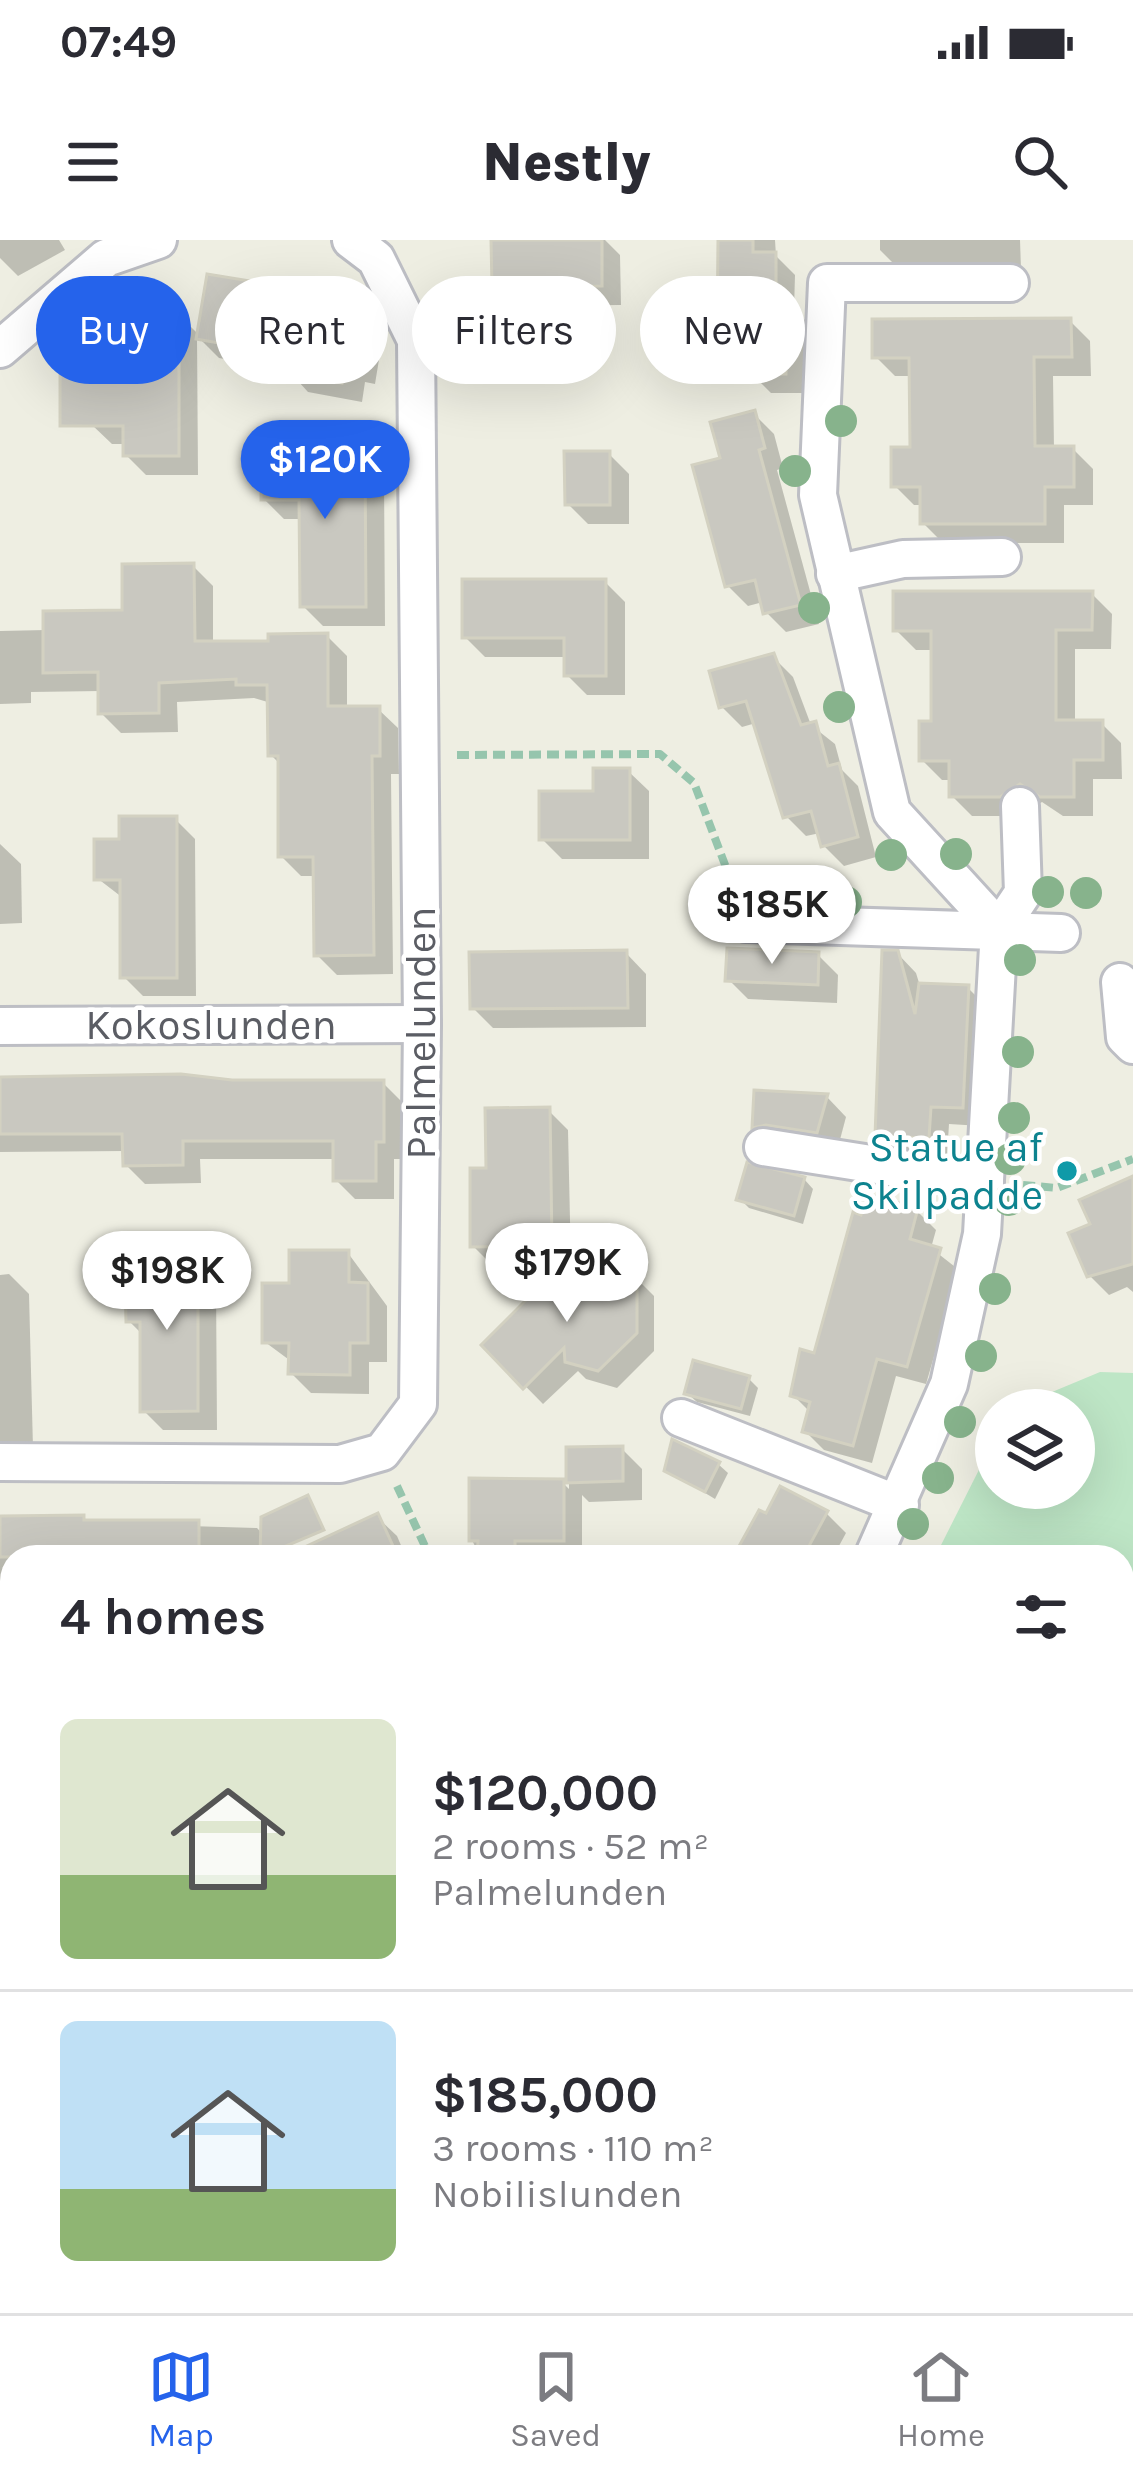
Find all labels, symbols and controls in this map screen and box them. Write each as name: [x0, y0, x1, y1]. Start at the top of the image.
text: 07:49: [60, 16, 177, 68]
icon: menu: [60, 129, 126, 195]
icon: search: [1007, 129, 1073, 195]
text: Nestly: [482, 130, 651, 194]
chip: Buy: [36, 276, 191, 384]
chip: Rent: [215, 276, 388, 384]
chip: Filters: [412, 276, 616, 384]
chip: New: [640, 276, 805, 384]
pin: $120K: [241, 420, 409, 522]
text: $120K: [268, 436, 382, 482]
pin: $185K: [688, 865, 856, 967]
text: $185K: [715, 881, 829, 927]
street label: Palmelunden: [396, 906, 446, 1160]
street label: Kokoslunden: [85, 1000, 337, 1050]
place label: Statue af Skilpadde: [851, 1122, 1044, 1220]
marker: Statue af Skilpadde: [1054, 1158, 1080, 1184]
pin: $179K: [483, 1223, 651, 1325]
pin: $198K: [83, 1231, 251, 1333]
text: $179K: [512, 1239, 622, 1285]
text: $198K: [109, 1247, 225, 1293]
map controls: [975, 1389, 1095, 1509]
button: layers: [975, 1389, 1095, 1509]
icon: filters: [1008, 1584, 1074, 1650]
text: 4 homes: [60, 1587, 266, 1647]
text: $120,000: [432, 1763, 658, 1823]
icon: home: [156, 1767, 300, 1911]
text: 2 rooms · 52 m²: [432, 1823, 709, 1869]
text: Palmelunden: [432, 1869, 667, 1915]
text: $185,000: [432, 2065, 658, 2125]
icon: home: [156, 2069, 300, 2213]
text: 3 rooms · 110 m²: [432, 2125, 714, 2171]
text: Nobilislunden: [432, 2171, 683, 2217]
tab: Map: [148, 2344, 214, 2454]
tab: Saved: [510, 2344, 601, 2454]
tab: Home: [897, 2344, 985, 2454]

